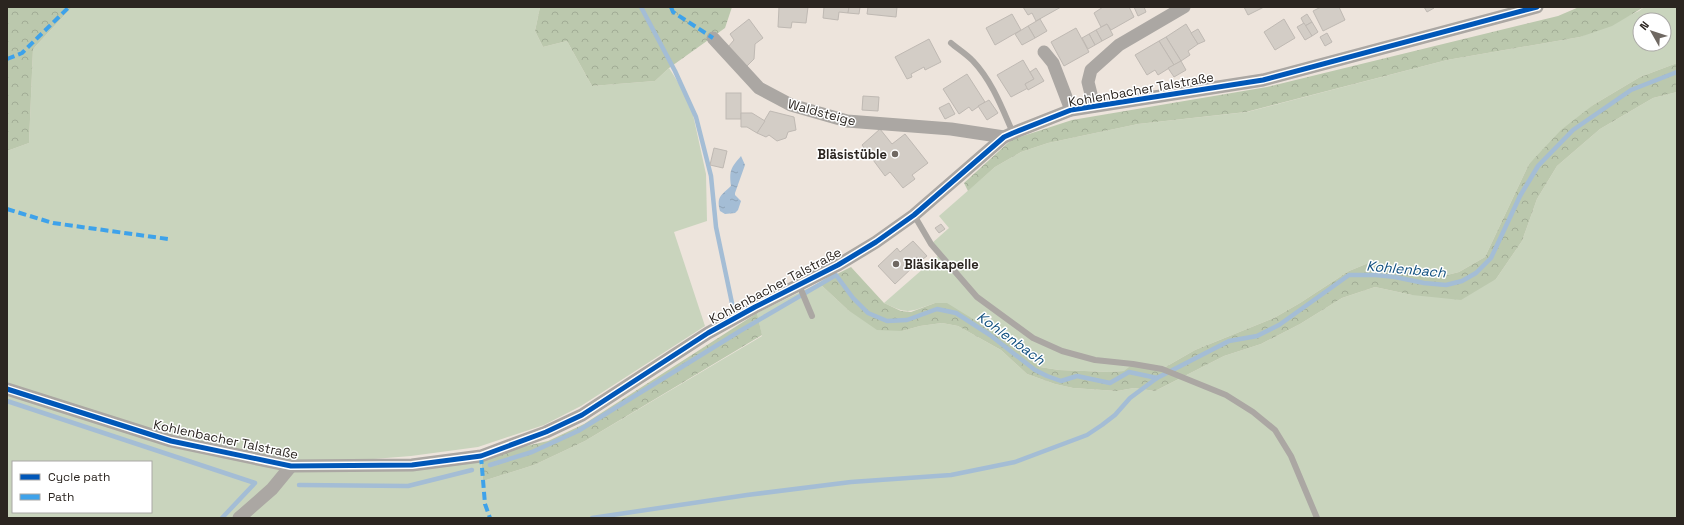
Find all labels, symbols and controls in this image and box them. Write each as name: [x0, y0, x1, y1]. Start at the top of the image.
north arrow: [1632, 12, 1672, 52]
text: N: [1636, 18, 1652, 33]
street label: Kohlenbacher Talstraße: [1067, 68, 1215, 111]
street label: Waldsteige: [786, 95, 858, 130]
place label: Bläsistüble: [817, 146, 887, 163]
marker: Bläsistüble: [890, 149, 900, 159]
street label: Kohlenbacher Talstraße: [706, 243, 844, 328]
place label: Bläsikapelle: [904, 256, 979, 273]
water label: Kohlenbach: [1366, 257, 1447, 281]
marker: Bläsikapelle: [891, 259, 901, 269]
water label: Kohlenbach: [974, 307, 1049, 369]
street label: Kohlenbacher Talstraße: [152, 416, 300, 463]
legend: [12, 461, 152, 513]
text: Cycle path: [48, 469, 110, 485]
text: Path: [48, 489, 74, 505]

